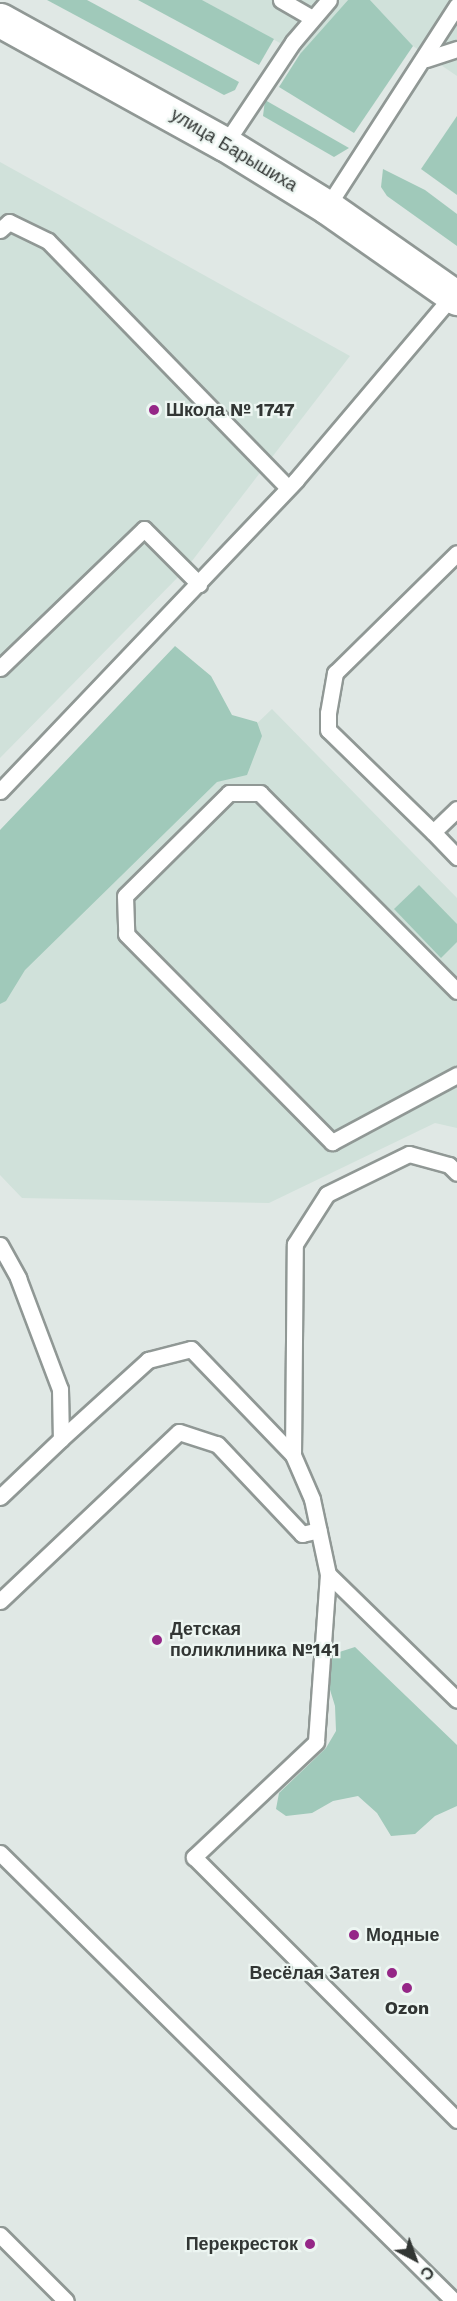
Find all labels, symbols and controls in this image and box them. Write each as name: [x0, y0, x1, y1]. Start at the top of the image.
street label: улица Барышиха: [167, 104, 301, 196]
place label: Школа № 1747: [166, 399, 295, 421]
marker: Школа № 1747: [147, 403, 161, 417]
place label: Детская поликлиника №141: [170, 1619, 339, 1662]
marker: Детская поликлиника №141: [148, 1631, 166, 1649]
place label: Модные: [366, 1924, 439, 1946]
marker: Модные: [347, 1928, 361, 1942]
place label: Весёлая Затея: [249, 1962, 380, 1984]
marker: Весёлая Затея: [385, 1966, 399, 1980]
marker: Ozon: [400, 1981, 414, 1995]
place label: Ozon: [385, 1997, 429, 2019]
north arrow: [385, 2229, 445, 2289]
place label: Перекресток: [186, 2233, 298, 2255]
marker: Перекресток: [303, 2237, 317, 2251]
text: С: [417, 2262, 438, 2284]

